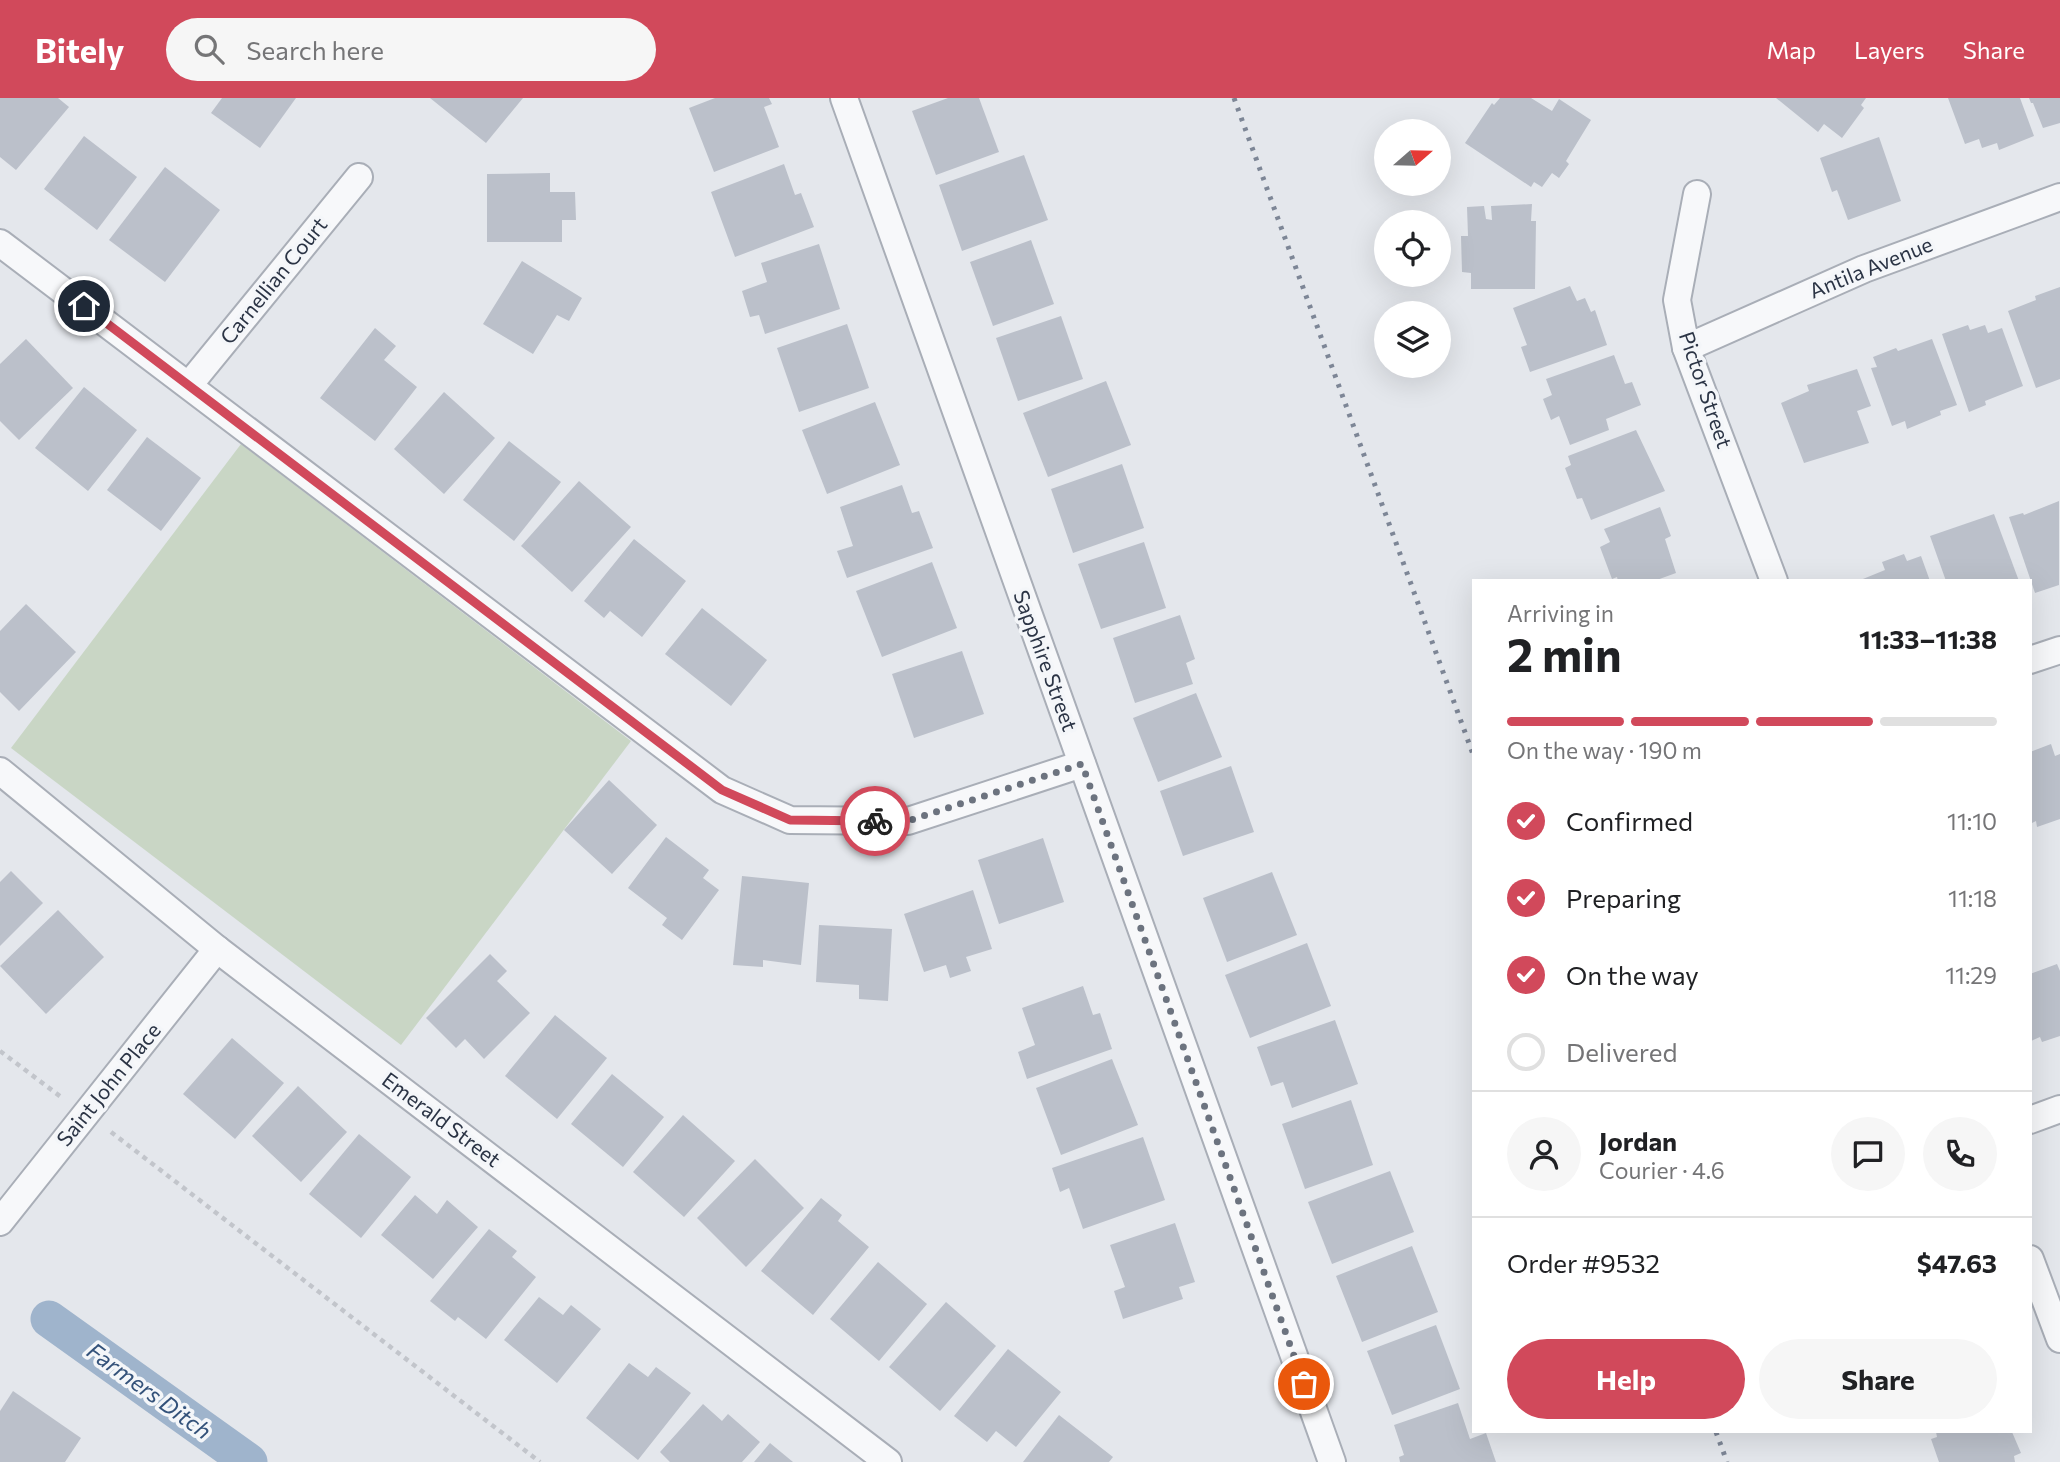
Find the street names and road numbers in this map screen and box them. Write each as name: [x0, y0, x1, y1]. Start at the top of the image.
street label: Carnellian Court: [214, 212, 332, 348]
street label: Antila Avenue: [1805, 231, 1936, 303]
street label: Pictor Street: [1675, 328, 1738, 451]
street label: Sapphire Street: [1009, 587, 1083, 734]
street label: Saint John Place: [51, 1017, 165, 1151]
street label: Emerald Street: [378, 1066, 506, 1171]

